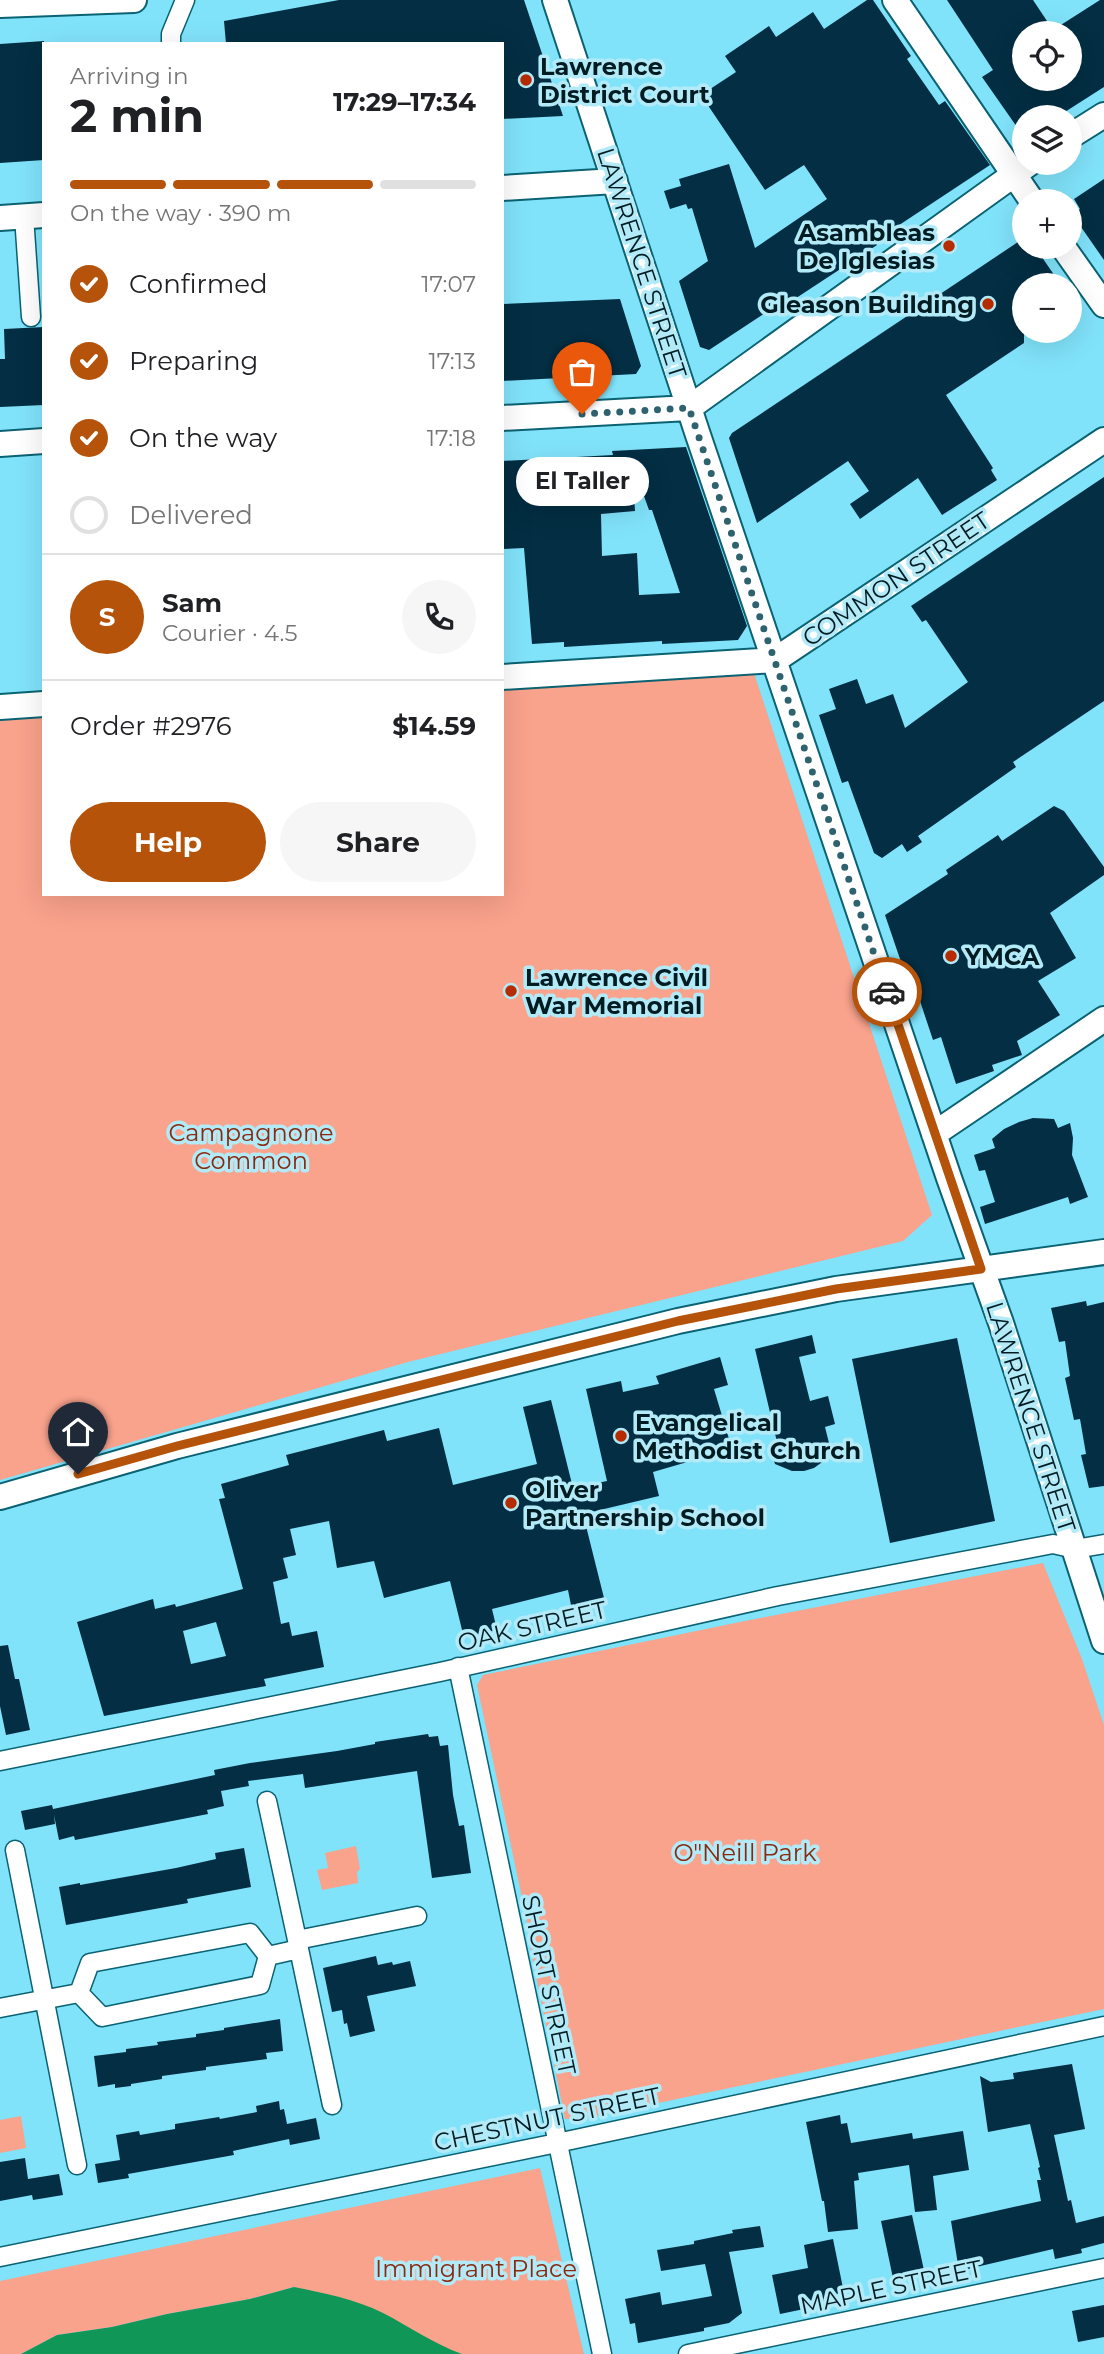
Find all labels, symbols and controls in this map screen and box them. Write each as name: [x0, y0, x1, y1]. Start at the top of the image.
map controls: [1012, 21, 1082, 343]
button: locate: [1012, 21, 1082, 91]
place label: Lawrence District Court: [540, 52, 710, 109]
text: Arriving in: [70, 62, 189, 90]
marker: Lawrence District Court: [518, 72, 534, 88]
text: 17:29–17:34: [333, 86, 476, 118]
text: 2 min: [70, 87, 204, 144]
button: layers: [1012, 105, 1082, 175]
street label: LAWRENCE STREET: [591, 144, 693, 382]
button: +: [1012, 189, 1082, 259]
text: On the way · 390 m: [70, 199, 292, 227]
place label: Asambleas De Iglesias: [797, 218, 935, 275]
marker: Asambleas De Iglesias: [941, 238, 957, 254]
icon: check: [70, 265, 108, 303]
text: Confirmed: [129, 268, 268, 300]
text: 17:07: [421, 270, 476, 298]
button: −: [1012, 273, 1082, 343]
place label: Gleason Building: [760, 290, 974, 319]
marker: Gleason Building: [980, 296, 996, 312]
icon: check: [70, 342, 108, 380]
pin: [552, 342, 612, 414]
text: Preparing: [129, 345, 258, 377]
text: 17:13: [428, 347, 476, 375]
icon: bag: [563, 353, 601, 391]
icon: check: [70, 419, 108, 457]
text: On the way: [129, 422, 277, 454]
text: 17:18: [427, 424, 476, 452]
callout: El Taller: [516, 456, 648, 505]
text: El Taller: [535, 467, 630, 495]
text: Delivered: [129, 499, 253, 531]
street label: COMMON STREET: [797, 505, 995, 652]
button: phone: [402, 580, 476, 654]
text: Sam: [162, 587, 222, 619]
text: S: [99, 601, 115, 633]
text: Courier · 4.5: [162, 619, 297, 647]
text: Order #2976: [70, 710, 232, 742]
text: $14.59: [392, 710, 476, 742]
button: Help: [70, 802, 266, 882]
button: Share: [280, 802, 476, 882]
place label: YMCA: [964, 942, 1040, 971]
marker: YMCA: [943, 948, 959, 964]
courier: [852, 957, 922, 1027]
place label: Lawrence Civil War Memorial: [525, 963, 708, 1020]
icon: car: [868, 973, 906, 1011]
marker: Lawrence Civil War Memorial: [503, 983, 519, 999]
park label: Campagnone Common: [168, 1118, 334, 1175]
street label: LAWRENCE STREET: [980, 1298, 1082, 1536]
pin: [48, 1402, 108, 1474]
place label: Evangelical Methodist Church: [635, 1408, 861, 1465]
icon: home: [59, 1413, 97, 1451]
marker: Evangelical Methodist Church: [613, 1428, 629, 1444]
place label: Oliver Partnership School: [525, 1475, 765, 1532]
marker: Oliver Partnership School: [503, 1495, 519, 1511]
street label: OAK STREET: [455, 1595, 610, 1657]
park label: O"Neill Park: [673, 1838, 817, 1867]
street label: SHORT STREET: [516, 1892, 582, 2078]
street label: CHESTNUT STREET: [431, 2081, 663, 2157]
park label: Immigrant Place: [375, 2254, 577, 2283]
street label: MAPLE STREET: [797, 2254, 985, 2320]

